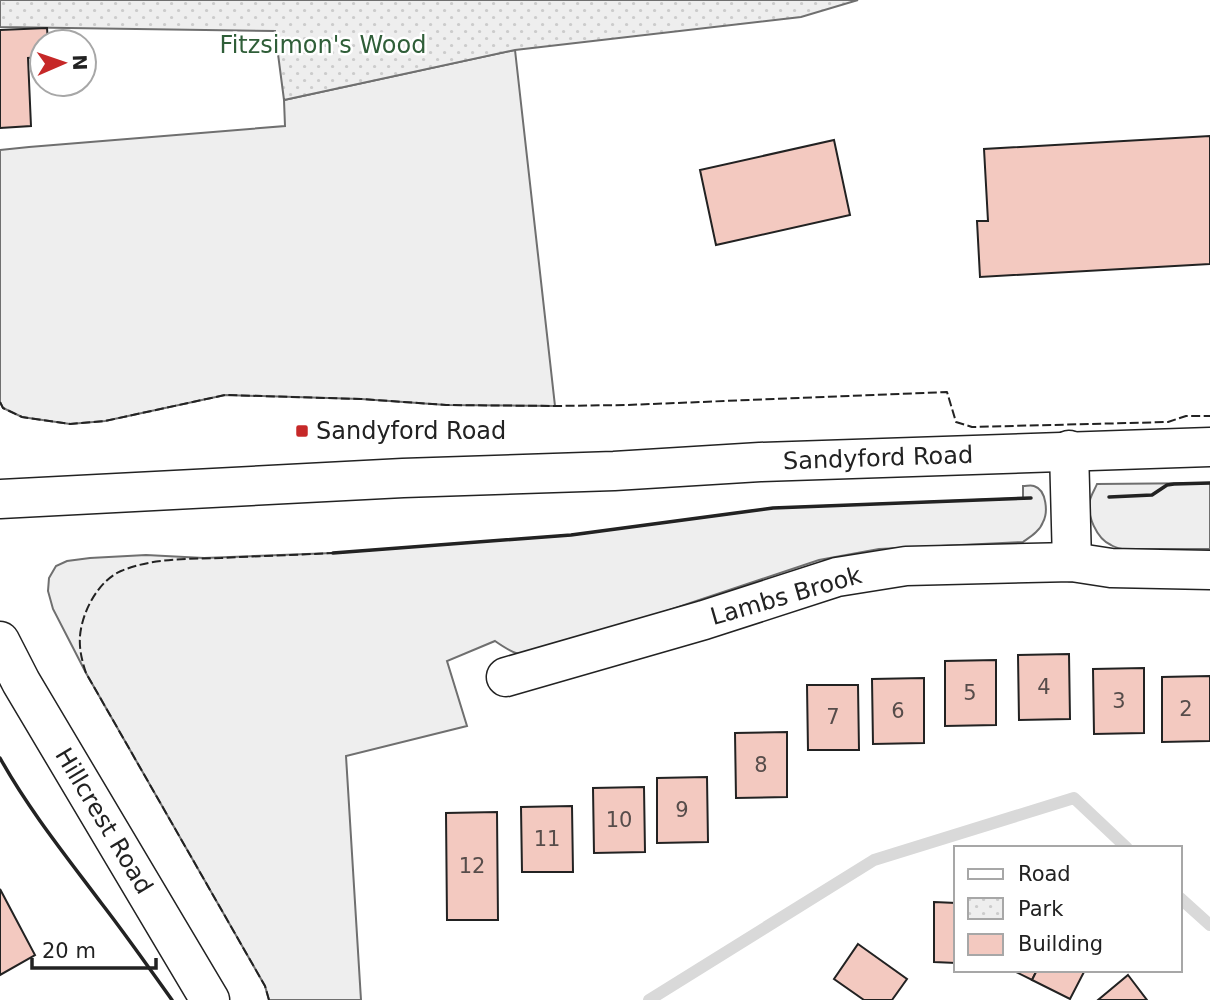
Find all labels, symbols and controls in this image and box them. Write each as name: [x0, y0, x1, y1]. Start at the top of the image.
north arrow: [28, 28, 98, 98]
park label: Fitzsimon's Wood: [220, 31, 426, 59]
text: N: [69, 54, 91, 71]
place label: Sandyford Road: [316, 417, 506, 445]
marker: Sandyford Road: [294, 423, 310, 439]
street label: Sandyford Road: [782, 441, 974, 475]
street label: Lambs Brook: [707, 561, 865, 631]
house number: 4: [1037, 675, 1051, 699]
house number: 5: [963, 681, 977, 705]
house number: 3: [1112, 689, 1126, 713]
house number: 2: [1179, 697, 1193, 721]
house number: 6: [891, 699, 905, 723]
house number: 7: [826, 705, 840, 729]
street label: Hillcrest Road: [49, 743, 159, 899]
house number: 8: [754, 753, 768, 777]
house number: 9: [675, 798, 689, 822]
house number: 10: [606, 808, 632, 832]
house number: 11: [534, 827, 560, 851]
legend: [954, 846, 1182, 972]
house number: 12: [459, 854, 485, 878]
text: Road: [1018, 862, 1071, 886]
text: Park: [1018, 897, 1064, 921]
scale bar: [32, 926, 156, 970]
text: Building: [1018, 932, 1103, 956]
text: 20 m: [42, 939, 96, 963]

